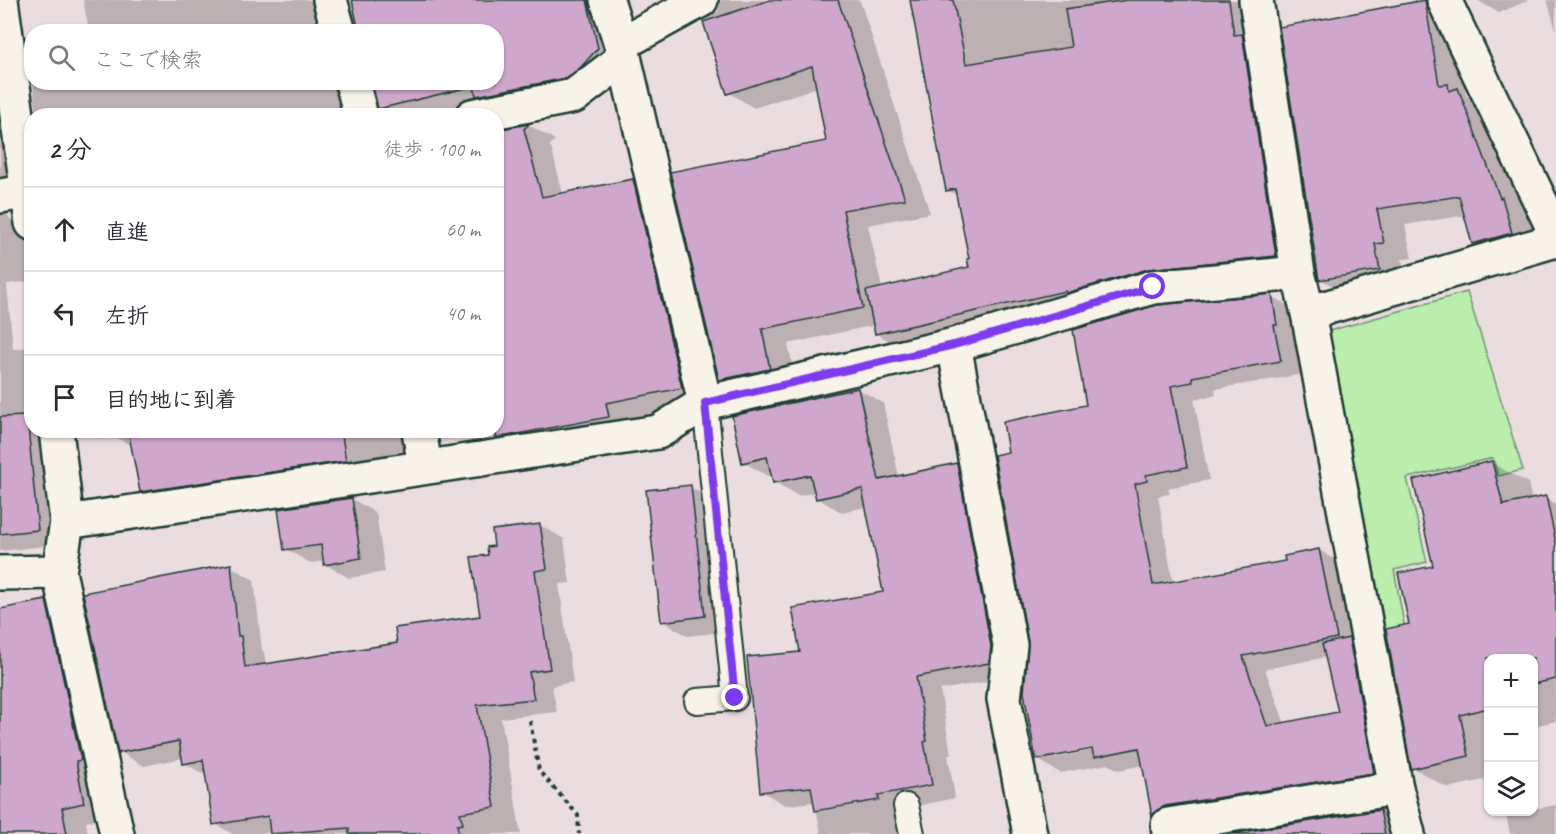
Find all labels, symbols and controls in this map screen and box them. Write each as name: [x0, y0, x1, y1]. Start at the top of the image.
search box: [24, 24, 504, 90]
icon: search: [45, 41, 78, 74]
text: ここで検索: [93, 46, 203, 74]
text: 2 分: [48, 133, 92, 166]
text: 徒歩 · 100 m: [384, 137, 480, 162]
icon: ahead: [48, 213, 81, 246]
text: 60 m: [446, 217, 480, 242]
text: 直進: [105, 218, 149, 246]
route start: [1139, 273, 1165, 299]
icon: left: [48, 297, 81, 330]
text: 40 m: [446, 301, 480, 326]
text: 左折: [105, 302, 149, 330]
icon: arrive: [48, 381, 81, 414]
text: 目的地に到着: [105, 386, 237, 414]
map controls: [1484, 654, 1538, 816]
button: +: [1484, 654, 1538, 708]
route end: [721, 684, 747, 710]
button: −: [1484, 708, 1538, 762]
button: layers: [1484, 762, 1538, 816]

